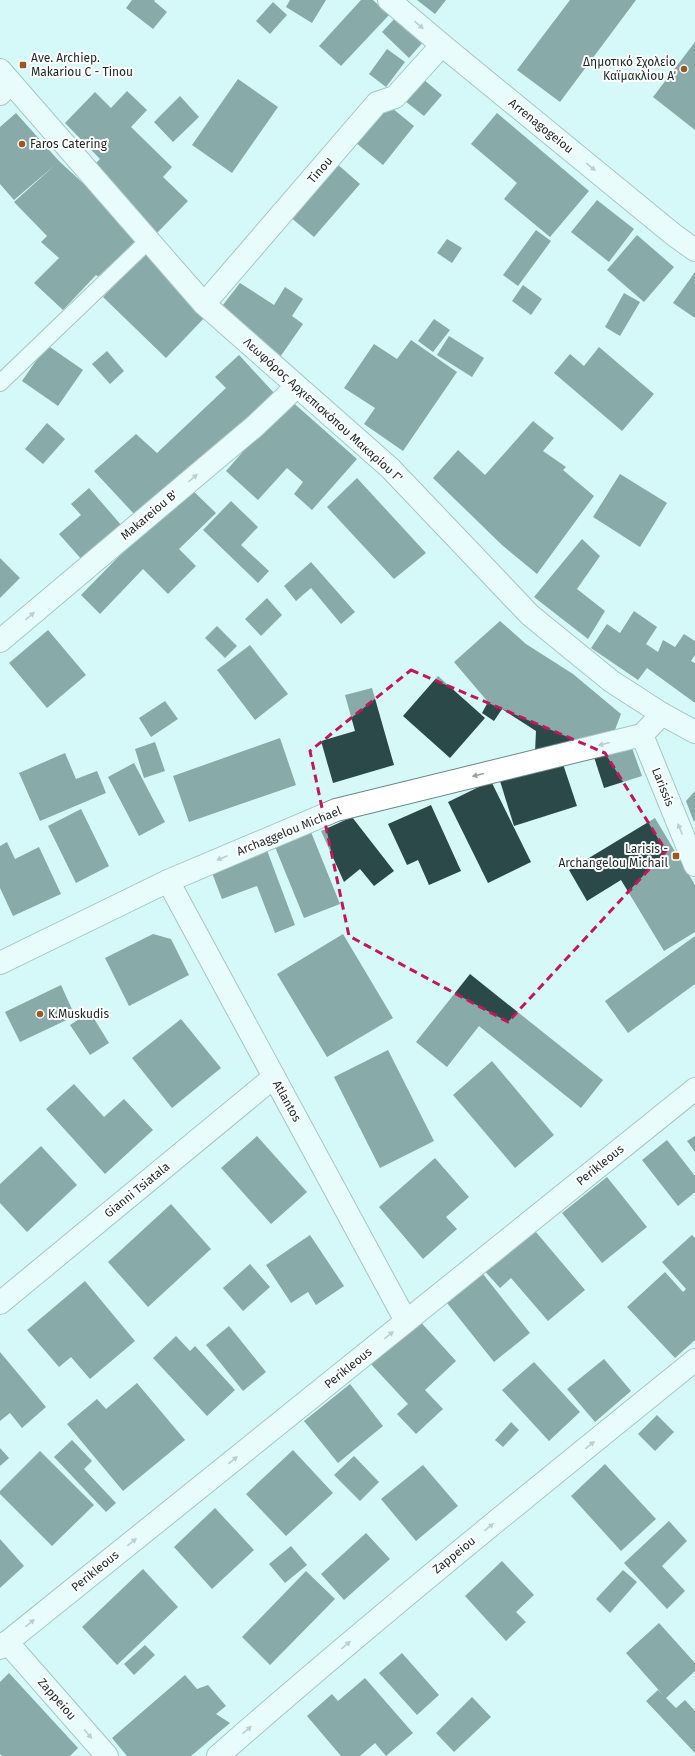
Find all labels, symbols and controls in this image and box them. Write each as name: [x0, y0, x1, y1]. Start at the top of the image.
one-way arrow: [414, 21, 424, 30]
place label: Ave. Archiep. Makariou C - Tinou: [31, 51, 133, 79]
place label: Δημοτικό Σχολείο Καϊμακλίου Α΄: [583, 55, 676, 83]
marker: Ave. Archiep. Makariou C - Tinou: [18, 60, 28, 70]
marker: Δημοτικό Σχολείο Καϊμακλίου Α΄: [679, 64, 689, 74]
street label: Arrenagogeiou: [506, 96, 576, 156]
place label: Faros Catering: [30, 137, 108, 151]
marker: Faros Catering: [17, 139, 27, 149]
street label: Tinou: [305, 154, 335, 186]
one-way arrow: [586, 162, 597, 171]
street label: Λεωφόρος Αρχιεπισκόπου Μακαρίου Γ': [241, 335, 405, 485]
one-way arrow: [188, 473, 199, 482]
street label: Makareiou B': [118, 487, 180, 543]
one-way arrow: [24, 611, 35, 620]
one-way arrow: [598, 741, 610, 747]
street label: Larissis: [649, 766, 677, 809]
one-way arrow: [472, 772, 484, 778]
street label: Archaggelou Michael: [235, 803, 344, 858]
one-way arrow: [677, 822, 683, 834]
place label: Larisis - Archangelou Michail: [558, 842, 668, 870]
marker: Larisis - Archangelou Michail: [671, 851, 681, 861]
one-way arrow: [217, 855, 228, 861]
place label: K.Muskudis: [48, 1007, 109, 1021]
marker: K.Muskudis: [35, 1009, 45, 1019]
street label: Atlantos: [270, 1078, 304, 1124]
street label: Perikleous: [573, 1141, 627, 1188]
street label: Gianni Tsiatala: [102, 1159, 172, 1221]
one-way arrow: [383, 1331, 394, 1339]
street label: Perikleous: [321, 1344, 375, 1391]
one-way arrow: [585, 1441, 596, 1450]
one-way arrow: [228, 1456, 238, 1465]
one-way arrow: [484, 1523, 494, 1531]
street label: Zappeiou: [430, 1534, 478, 1576]
one-way arrow: [126, 1537, 137, 1546]
street label: Perikleous: [68, 1547, 122, 1594]
one-way arrow: [25, 1619, 36, 1628]
one-way arrow: [340, 1641, 351, 1650]
street label: Zappeiou: [35, 1675, 79, 1723]
one-way arrow: [242, 1726, 252, 1735]
one-way arrow: [84, 1729, 93, 1740]

